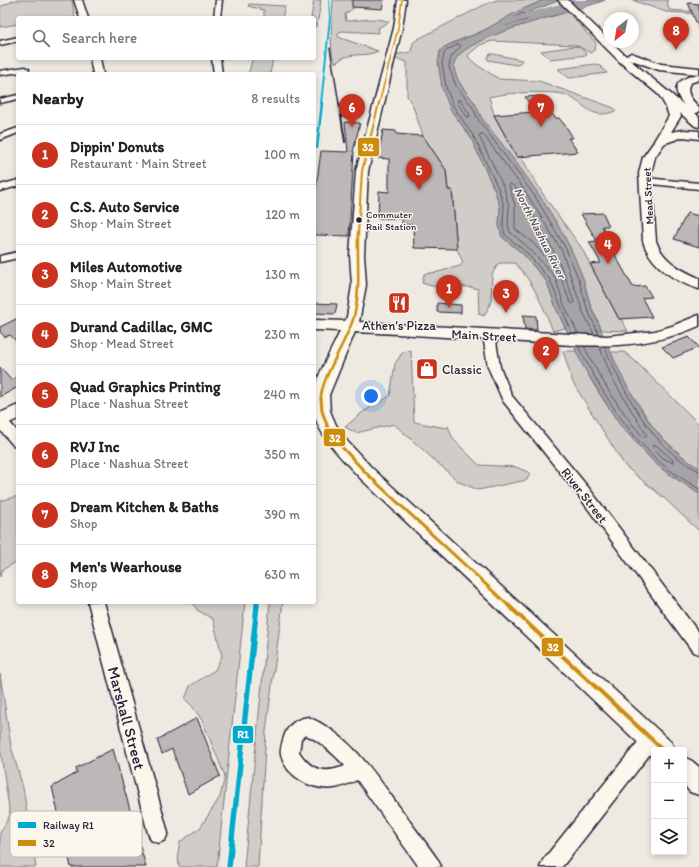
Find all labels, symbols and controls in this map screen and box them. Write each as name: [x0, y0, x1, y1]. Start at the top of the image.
north arrow: [603, 12, 639, 48]
search box: [16, 16, 316, 60]
pin: 8: [663, 17, 689, 50]
icon: search: [30, 27, 52, 49]
text: Search here: [62, 29, 137, 47]
text: Nearby: [32, 88, 84, 108]
text: 8 results: [251, 91, 300, 106]
pin: 6: [339, 94, 365, 127]
pin: 7: [528, 94, 554, 127]
line badge: 32: [357, 137, 380, 157]
text: Dippin' Donuts: [70, 138, 164, 156]
text: 32: [362, 141, 374, 154]
text: 1: [42, 147, 48, 162]
text: 100 m: [264, 147, 300, 162]
text: Restaurant · Main Street: [70, 156, 207, 171]
pin: 5: [406, 157, 432, 190]
street label: Mead Street: [641, 167, 656, 225]
water label: North Nashua River: [511, 185, 570, 282]
text: C.S. Auto Service: [70, 198, 180, 216]
text: 2: [42, 207, 48, 222]
text: 120 m: [265, 207, 300, 222]
place label: Commuter Rail Station: [366, 208, 417, 233]
marker: Commuter Rail Station: [354, 215, 364, 225]
text: Shop · Main Street: [70, 216, 172, 231]
pin: 4: [595, 231, 621, 264]
text: Miles Automotive: [70, 258, 182, 276]
text: 3: [41, 267, 49, 282]
text: 130 m: [265, 267, 300, 282]
pin: 1: [436, 275, 462, 308]
text: Shop · Main Street: [70, 276, 172, 291]
pin: 3: [493, 280, 519, 313]
restaurant icon: Athen's Pizza: [386, 290, 412, 316]
text: Durand Cadillac, GMC: [70, 318, 213, 336]
place label: Athen's Pizza: [362, 318, 436, 333]
street label: Main Street: [451, 326, 517, 345]
text: 4: [41, 327, 49, 342]
text: 230 m: [264, 327, 300, 342]
text: Shop · Mead Street: [70, 336, 174, 351]
pin: 2: [533, 337, 559, 370]
shop icon: Classic: [414, 356, 440, 382]
place label: Classic: [442, 362, 482, 377]
text: Quad Graphics Printing: [70, 378, 221, 396]
your location: [361, 386, 381, 406]
text: 5: [42, 387, 48, 402]
text: 240 m: [263, 387, 300, 402]
text: Place · Nashua Street: [70, 396, 188, 411]
line badge: 32: [323, 428, 346, 447]
text: 32: [329, 432, 341, 445]
text: RVJ Inc: [70, 438, 120, 456]
text: 6: [42, 447, 48, 462]
text: 350 m: [264, 447, 300, 462]
text: Place · Nashua Street: [70, 456, 188, 471]
street label: River Street: [558, 465, 611, 526]
text: Dream Kitchen & Baths: [70, 498, 219, 516]
text: 7: [42, 507, 48, 522]
text: 390 m: [264, 507, 300, 522]
text: Shop: [70, 516, 97, 531]
text: Men's Wearhouse: [70, 558, 182, 576]
text: 8: [41, 567, 49, 582]
text: 630 m: [264, 567, 300, 582]
text: Shop: [70, 576, 97, 591]
line badge: 32: [541, 637, 564, 657]
text: 32: [547, 641, 559, 654]
street label: Marshall Street: [104, 664, 149, 772]
line badge: R1: [232, 725, 254, 744]
text: R1: [237, 728, 250, 741]
map controls: [651, 747, 687, 855]
button: +: [651, 747, 687, 783]
button: −: [651, 783, 687, 819]
legend: [10, 811, 142, 857]
text: Railway R1: [43, 819, 94, 832]
button: layers: [651, 819, 687, 855]
text: 32: [43, 837, 55, 850]

